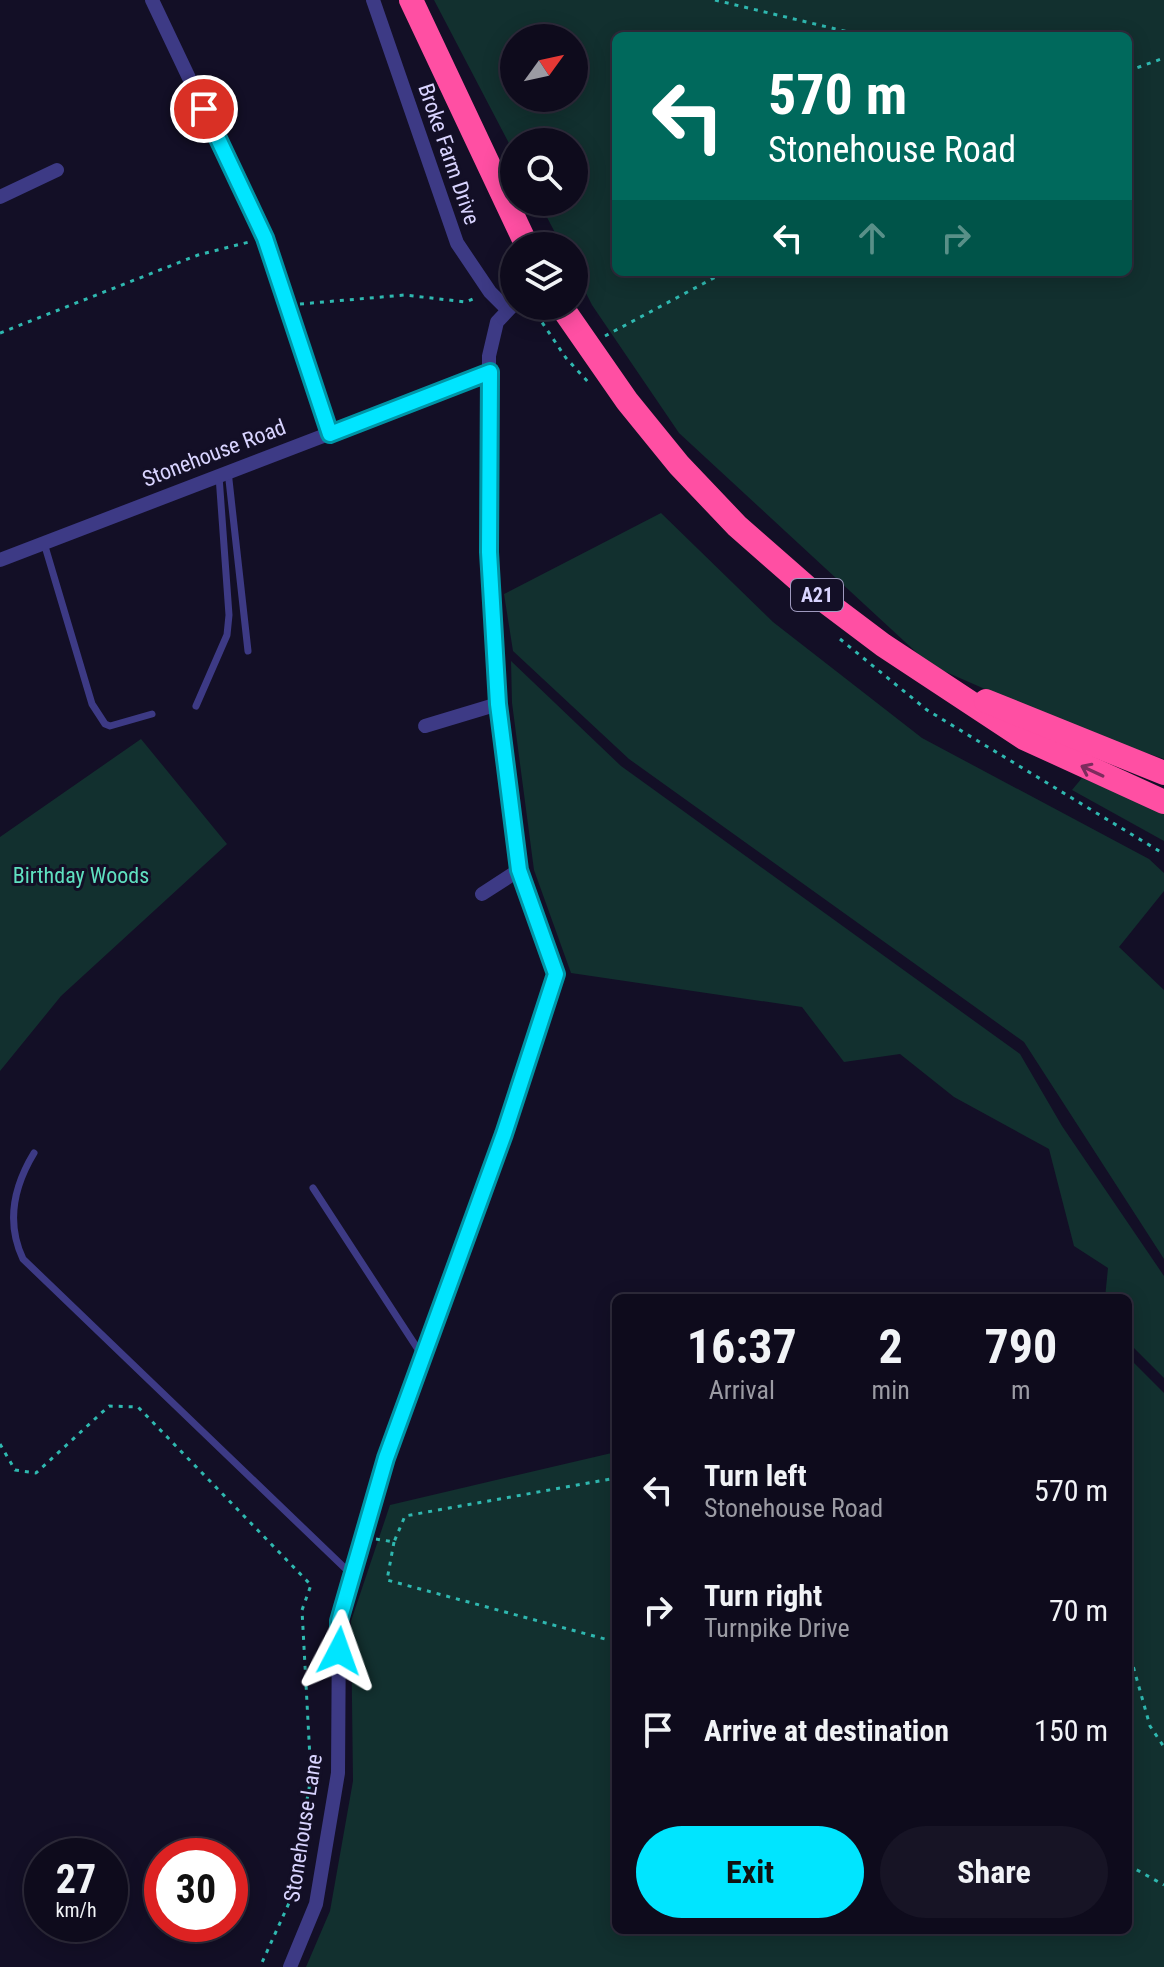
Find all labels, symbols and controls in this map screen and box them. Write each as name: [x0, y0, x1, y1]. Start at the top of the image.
north arrow: [500, 24, 588, 112]
map controls: [500, 24, 588, 320]
text: 570 m: [768, 62, 907, 128]
icon: left: [636, 64, 740, 168]
pin: [170, 75, 238, 143]
street label: Broke Farm Drive: [413, 80, 485, 228]
icon: arrive: [182, 87, 226, 131]
button: search: [500, 128, 588, 216]
text: Stonehouse Road: [768, 129, 1016, 171]
icon: left: [766, 216, 810, 260]
icon: ahead: [850, 216, 894, 260]
icon: right: [934, 216, 978, 260]
button: layers: [500, 232, 588, 320]
street label: Stonehouse Road: [139, 414, 289, 492]
road number: A21: [791, 579, 843, 611]
one-way arrow: [1081, 763, 1105, 778]
park label: Birthday Woods: [13, 863, 149, 888]
text: 16:37: [687, 1318, 797, 1375]
text: 2: [879, 1318, 903, 1375]
text: 790: [984, 1318, 1057, 1375]
text: Arrival: [709, 1375, 775, 1405]
text: min: [872, 1375, 910, 1405]
text: m: [1011, 1375, 1031, 1405]
text: Turn left: [704, 1458, 807, 1493]
icon: left: [636, 1468, 680, 1512]
text: 570 m: [1034, 1473, 1108, 1508]
text: Stonehouse Road: [704, 1493, 883, 1523]
text: Turn right: [704, 1578, 822, 1613]
icon: right: [636, 1588, 680, 1632]
text: 70 m: [1049, 1593, 1108, 1628]
position arrow: [297, 1609, 381, 1693]
text: Turnpike Drive: [704, 1613, 850, 1643]
icon: arrive: [636, 1708, 680, 1752]
text: Arrive at destination: [704, 1713, 949, 1748]
text: 150 m: [1034, 1713, 1108, 1748]
street label: Stonehouse Lane: [279, 1752, 327, 1904]
button: Exit: [636, 1826, 864, 1918]
button: Share: [880, 1826, 1108, 1918]
speed limit sign: 30: [144, 1838, 248, 1942]
text: 27: [56, 1856, 96, 1903]
text: km/h: [55, 1898, 97, 1922]

